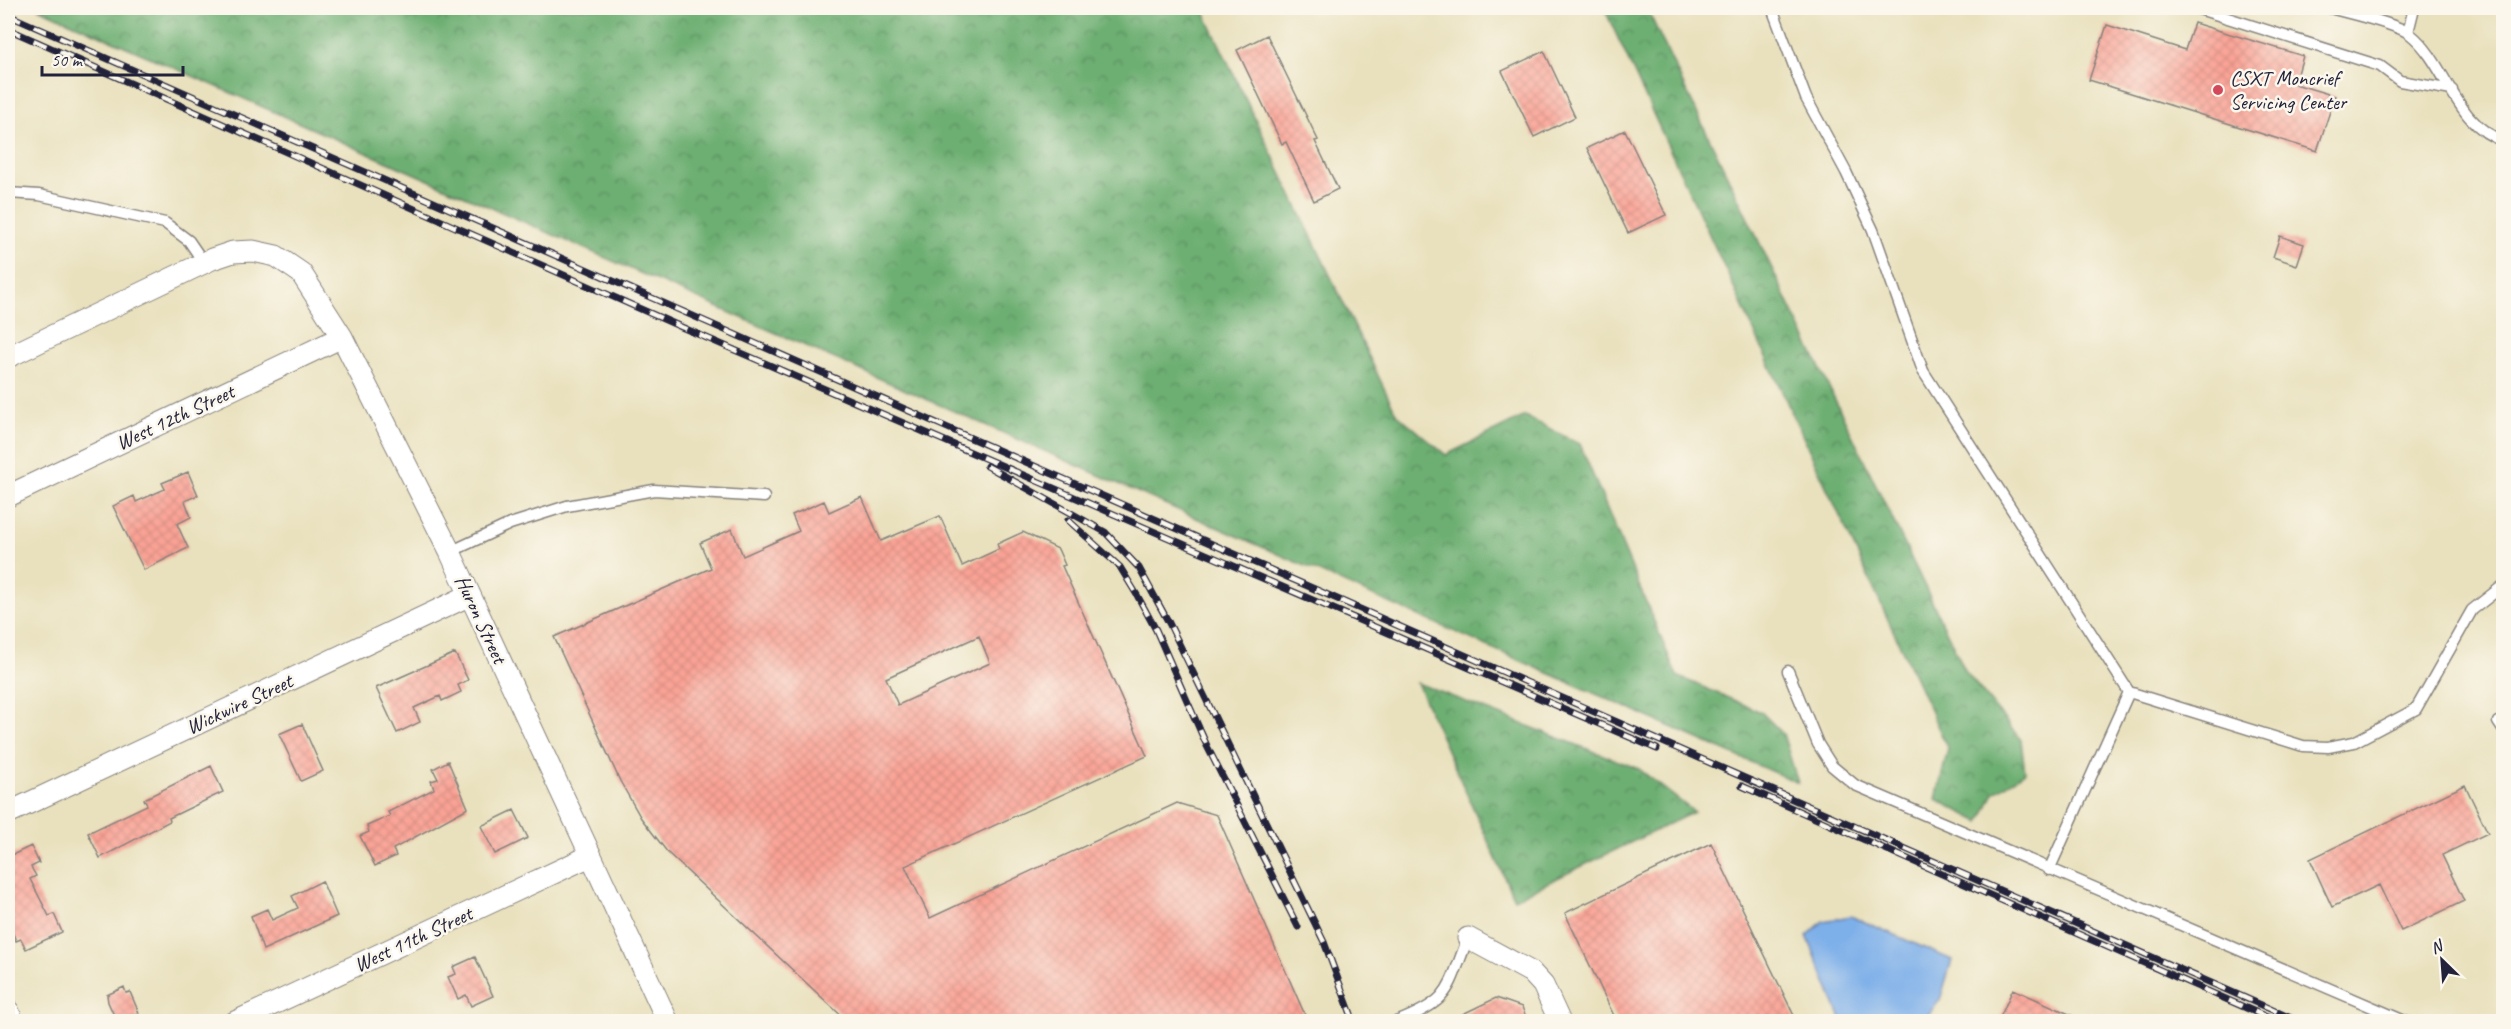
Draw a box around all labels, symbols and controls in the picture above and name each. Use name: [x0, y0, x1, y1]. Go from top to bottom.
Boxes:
scale bar: [42, 39, 183, 77]
text: 50 m: [51, 49, 84, 71]
place label: CSXT Moncrief Servicing Center: [2230, 65, 2348, 115]
marker: CSXT Moncrief Servicing Center: [2211, 83, 2225, 97]
street label: West 12th Street: [112, 377, 240, 456]
street label: Huron Street: [449, 571, 514, 669]
street label: Wickwire Street: [182, 667, 298, 740]
street label: West 11th Street: [350, 899, 478, 978]
north arrow: [2412, 930, 2472, 990]
text: N: [2427, 935, 2448, 958]

